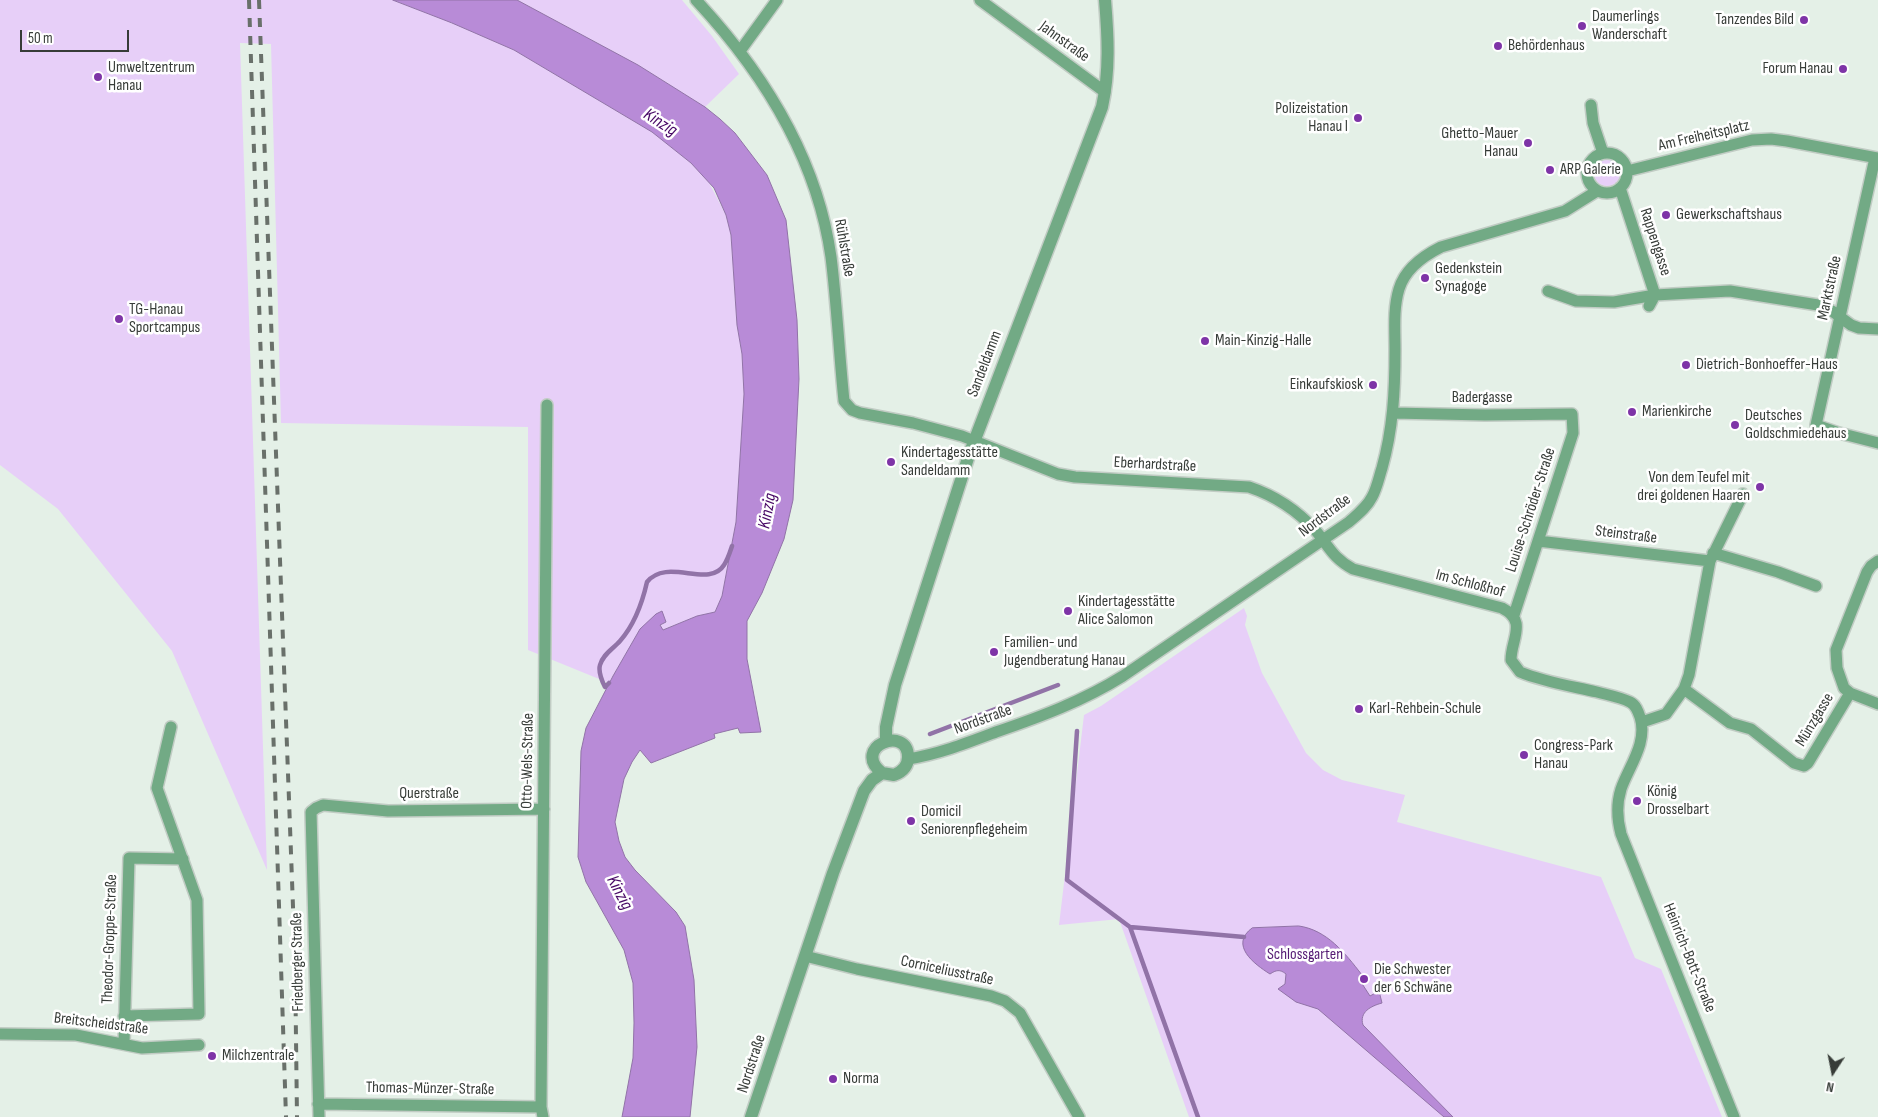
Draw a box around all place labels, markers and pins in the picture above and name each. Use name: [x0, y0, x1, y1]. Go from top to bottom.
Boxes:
place label: Daumerlings Wanderschaft: [1592, 7, 1667, 45]
place label: Tanzendes Bild: [1716, 10, 1794, 30]
marker: Tanzendes Bild: [1798, 14, 1810, 26]
marker: Daumerlings Wanderschaft: [1576, 20, 1588, 32]
place label: Behördenhaus: [1508, 36, 1585, 56]
marker: Behördenhaus: [1492, 40, 1504, 52]
place label: Umweltzentrum Hanau: [108, 58, 195, 96]
place label: Forum Hanau: [1762, 59, 1833, 79]
marker: Forum Hanau: [1837, 63, 1849, 75]
marker: Umweltzentrum Hanau: [92, 71, 104, 83]
place label: Polizeistation Hanau I: [1275, 99, 1348, 137]
marker: Polizeistation Hanau I: [1352, 112, 1364, 124]
place label: Ghetto-Mauer Hanau: [1441, 124, 1518, 162]
marker: Ghetto-Mauer Hanau: [1522, 137, 1534, 149]
place label: ARP Galerie: [1560, 160, 1621, 180]
marker: ARP Galerie: [1544, 164, 1556, 176]
place label: Gewerkschaftshaus: [1676, 205, 1782, 225]
marker: Gewerkschaftshaus: [1660, 209, 1672, 221]
place label: Gedenkstein Synagoge: [1435, 259, 1502, 297]
marker: Gedenkstein Synagoge: [1419, 272, 1431, 284]
place label: TG-Hanau Sportcampus: [129, 300, 200, 338]
marker: TG-Hanau Sportcampus: [113, 313, 125, 325]
place label: Main-Kinzig-Halle: [1215, 331, 1311, 351]
marker: Main-Kinzig-Halle: [1199, 335, 1211, 347]
place label: Dietrich-Bonhoeffer-Haus: [1696, 355, 1838, 375]
marker: Dietrich-Bonhoeffer-Haus: [1680, 359, 1692, 371]
place label: Einkaufskiosk: [1290, 375, 1363, 395]
marker: Einkaufskiosk: [1367, 379, 1379, 391]
place label: Marienkirche: [1642, 402, 1712, 422]
marker: Marienkirche: [1626, 406, 1638, 418]
place label: Deutsches Goldschmiedehaus: [1745, 406, 1847, 444]
marker: Deutsches Goldschmiedehaus: [1729, 419, 1741, 431]
place label: Kindertagesstätte Sandeldamm: [901, 443, 998, 481]
marker: Kindertagesstätte Sandeldamm: [885, 456, 897, 468]
place label: Von dem Teufel mit drei goldenen Haaren: [1637, 468, 1750, 506]
marker: Von dem Teufel mit drei goldenen Haaren: [1754, 481, 1766, 493]
place label: Kindertagesstätte Alice Salomon: [1078, 592, 1175, 630]
marker: Kindertagesstätte Alice Salomon: [1062, 605, 1074, 617]
place label: Familien- und Jugendberatung Hanau: [1004, 633, 1125, 671]
marker: Familien- und Jugendberatung Hanau: [988, 646, 1000, 658]
place label: Karl-Rehbein-Schule: [1369, 699, 1481, 719]
marker: Karl-Rehbein-Schule: [1353, 703, 1365, 715]
place label: Congress-Park Hanau: [1534, 736, 1613, 774]
marker: Congress-Park Hanau: [1518, 749, 1530, 761]
place label: König Drosselbart: [1647, 782, 1709, 820]
marker: König Drosselbart: [1631, 795, 1643, 807]
place label: Domicil Seniorenpflegeheim: [921, 802, 1028, 840]
marker: Domicil Seniorenpflegeheim: [905, 815, 917, 827]
place label: Die Schwester der 6 Schwäne: [1374, 960, 1452, 998]
marker: Die Schwester der 6 Schwäne: [1358, 973, 1370, 985]
place label: Milchzentrale: [222, 1046, 294, 1066]
marker: Milchzentrale: [206, 1050, 218, 1062]
place label: Norma: [843, 1069, 879, 1089]
marker: Norma: [827, 1073, 839, 1085]

